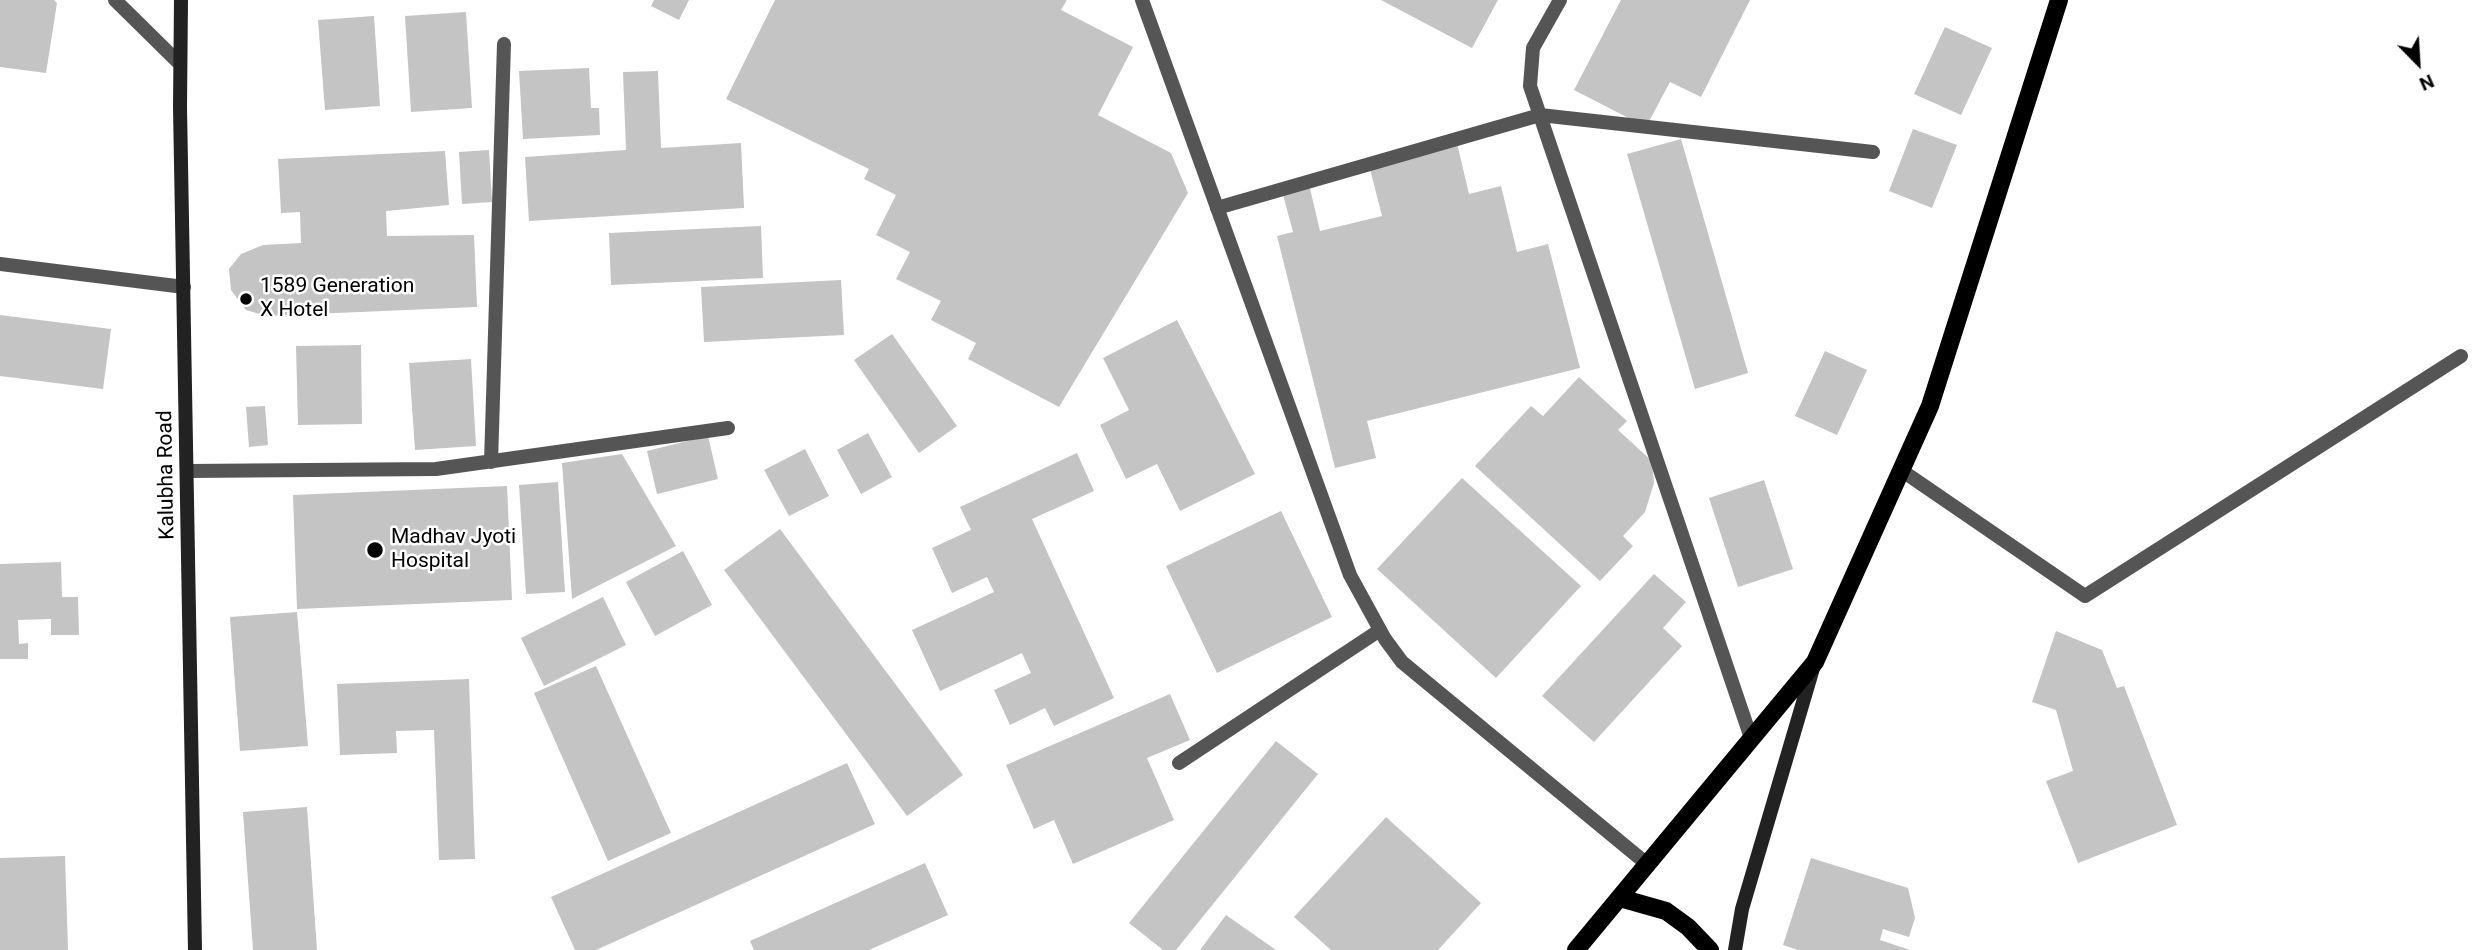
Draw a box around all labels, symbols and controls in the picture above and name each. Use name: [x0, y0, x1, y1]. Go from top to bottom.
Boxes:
north arrow: [2383, 28, 2453, 98]
text: N: [2416, 69, 2438, 96]
place label: 1589 Generation X Hotel: [260, 274, 414, 324]
marker: 1589 Generation X Hotel: [238, 291, 254, 307]
street label: Kalubha Road: [153, 410, 181, 540]
place label: Madhav Jyoti Hospital: [391, 525, 516, 575]
marker: Madhav Jyoti Hospital: [365, 540, 385, 560]

